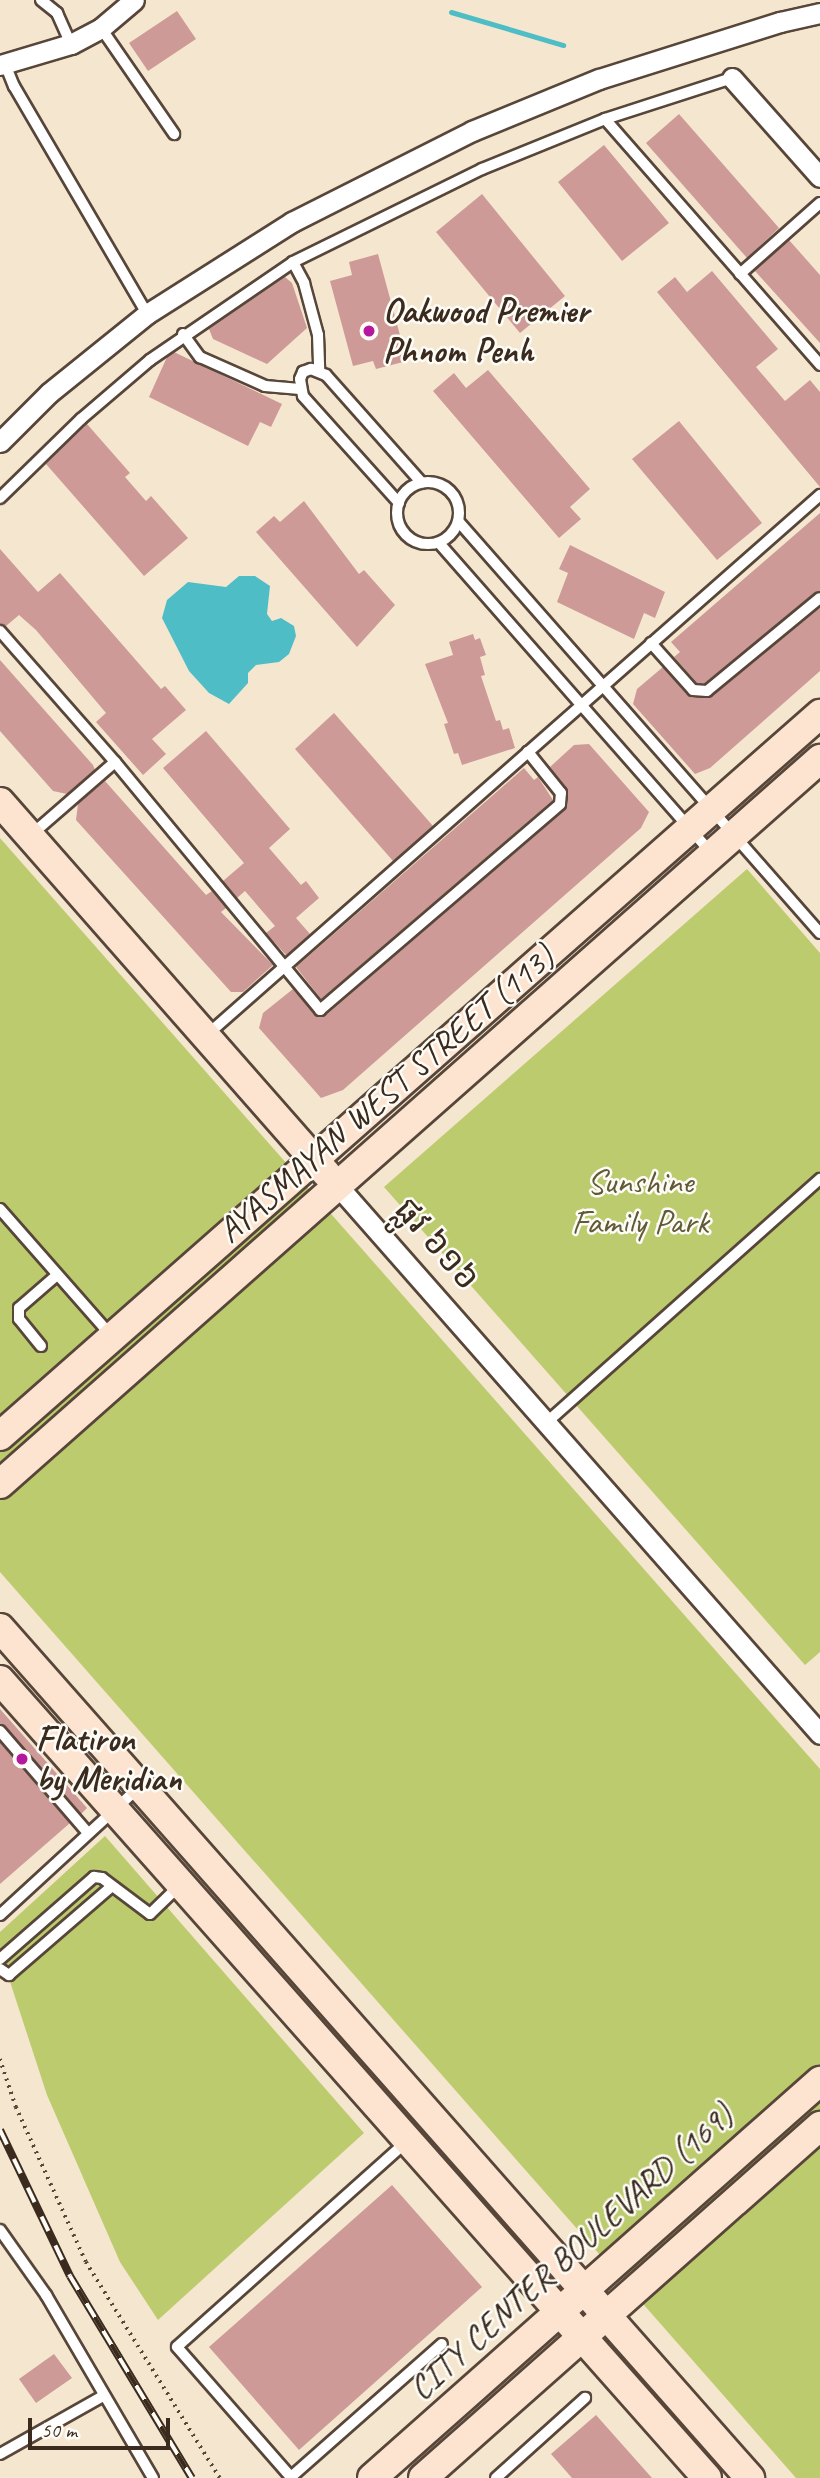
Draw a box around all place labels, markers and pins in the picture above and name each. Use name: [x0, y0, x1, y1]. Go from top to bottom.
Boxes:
place label: Oakwood Premier Phnom Penh: [383, 290, 589, 372]
marker: Oakwood Premier Phnom Penh: [361, 323, 377, 339]
place label: Flatiron by Meridian: [36, 1718, 181, 1800]
marker: Flatiron by Meridian: [14, 1751, 30, 1767]

